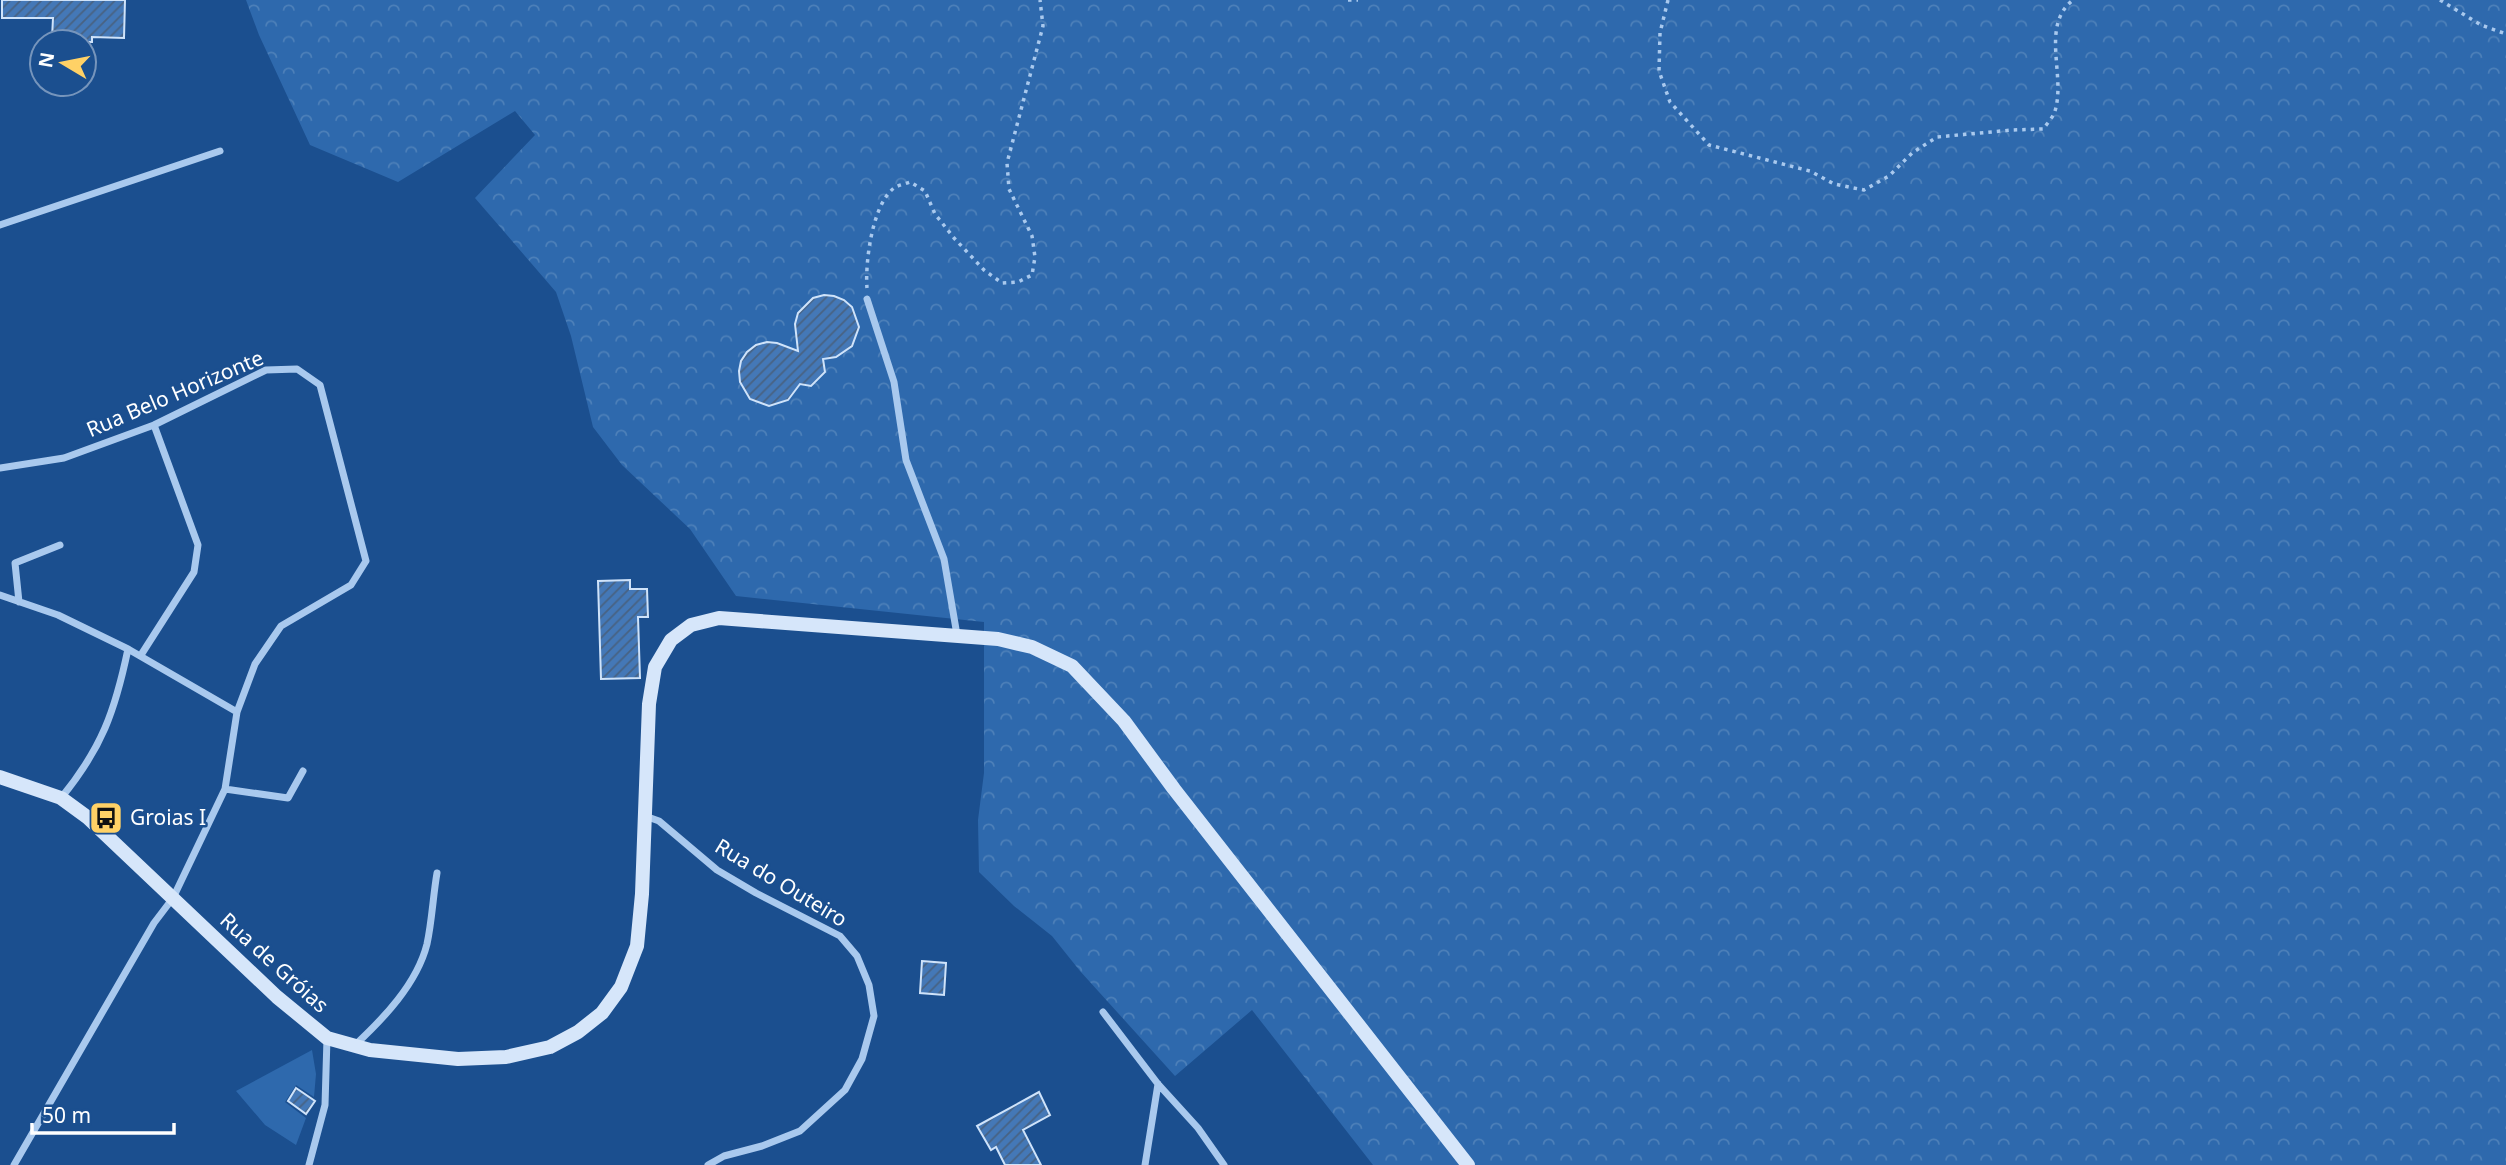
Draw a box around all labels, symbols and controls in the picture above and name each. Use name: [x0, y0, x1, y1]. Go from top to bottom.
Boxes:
north arrow: [28, 28, 98, 98]
text: N: [32, 50, 60, 70]
street label: Rua Belo Horizonte: [82, 343, 267, 443]
bus stop icon: Groias I: [87, 799, 125, 837]
place label: Groias I: [130, 803, 206, 831]
street label: Rua do Outeiro: [710, 832, 853, 933]
street label: Rua de Gróias: [214, 906, 335, 1019]
scale bar: [32, 1092, 173, 1136]
text: 50 m: [42, 1101, 91, 1129]

